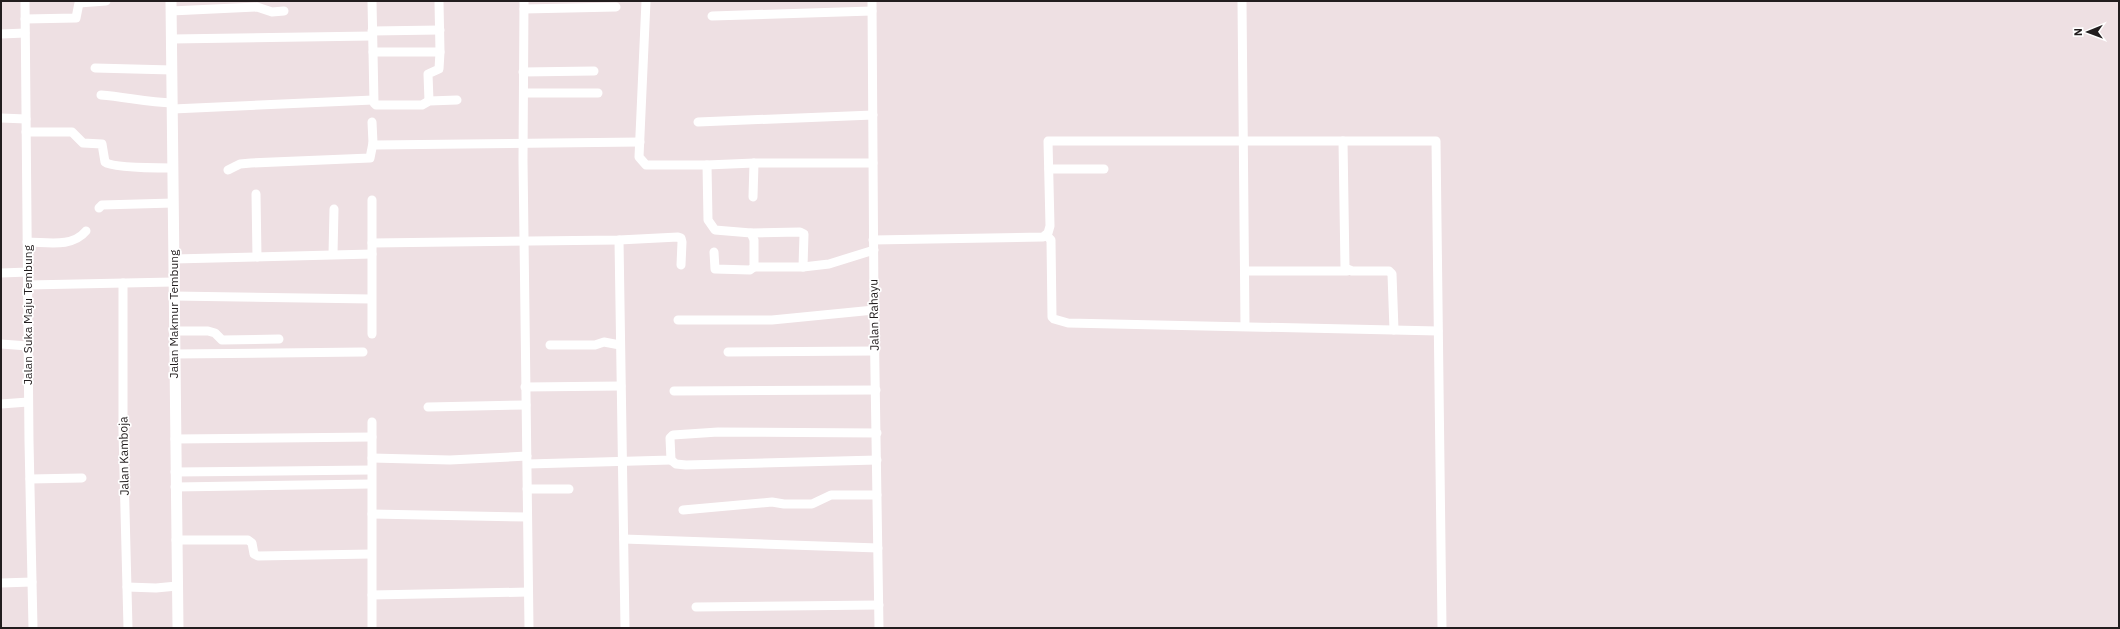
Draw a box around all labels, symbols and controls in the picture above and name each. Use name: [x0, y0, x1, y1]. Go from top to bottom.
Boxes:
north arrow: [2068, 12, 2108, 52]
text: N: [2071, 28, 2085, 36]
street label: Jalan Suka Maju Tembung: [20, 244, 35, 385]
street label: Jalan Makmur Tembung: [166, 249, 181, 378]
street label: Jalan Rahayu: [865, 279, 882, 351]
street label: Jalan Kamboja: [115, 416, 132, 496]

